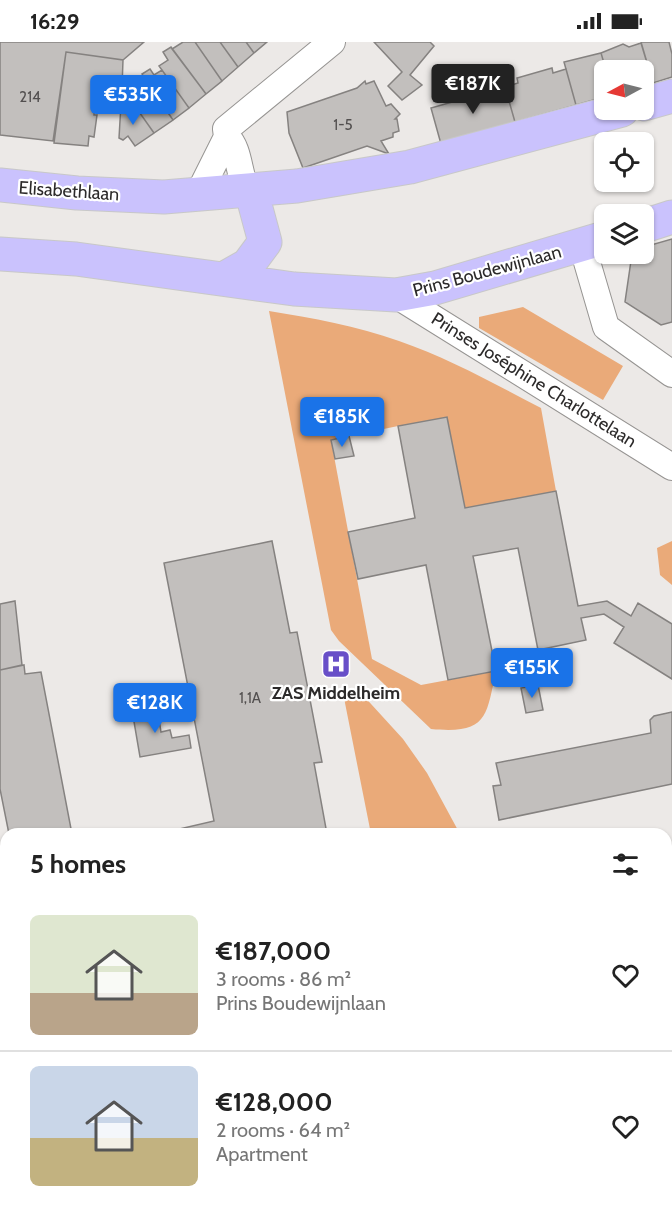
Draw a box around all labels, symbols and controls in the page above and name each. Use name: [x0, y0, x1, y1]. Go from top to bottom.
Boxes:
text: 16:29: [30, 8, 79, 35]
north arrow: [594, 60, 654, 120]
map controls: [594, 60, 654, 264]
pin: €187K: [431, 64, 515, 115]
text: €187K: [445, 71, 501, 95]
pin: €535K: [91, 75, 175, 126]
text: €535K: [104, 82, 162, 106]
house number: 214: [19, 88, 41, 106]
house number: 1-5: [333, 116, 353, 134]
button: locate: [594, 132, 654, 192]
street label: Elisabethlaan: [18, 177, 120, 205]
button: layers: [594, 204, 654, 264]
street label: Prins Boudewijnlaan: [410, 241, 564, 301]
street label: Prinses Joséphine Charlottelaan: [427, 308, 641, 452]
pin: €185K: [300, 397, 384, 448]
text: €185K: [314, 404, 370, 428]
hospital icon: ZAS Middelheim: [320, 648, 352, 680]
pin: €155K: [490, 648, 574, 699]
text: €155K: [505, 655, 559, 679]
place label: ZAS Middelheim: [272, 682, 400, 704]
pin: €128K: [113, 683, 197, 734]
house number: 1,1A: [239, 689, 262, 707]
text: €128K: [127, 690, 183, 714]
text: 5 homes: [30, 848, 126, 880]
icon: filters: [609, 848, 642, 881]
text: €187,000: [216, 935, 331, 967]
icon: home: [78, 939, 150, 1011]
icon: heart: [609, 959, 642, 992]
text: 3 rooms · 86 m²: [216, 967, 351, 991]
text: Prins Boudewijnlaan: [216, 991, 386, 1015]
text: €128,000: [216, 1086, 333, 1118]
icon: home: [78, 1090, 150, 1162]
icon: heart: [609, 1110, 642, 1143]
text: 2 rooms · 64 m²: [216, 1118, 350, 1142]
text: Apartment: [216, 1142, 308, 1166]

